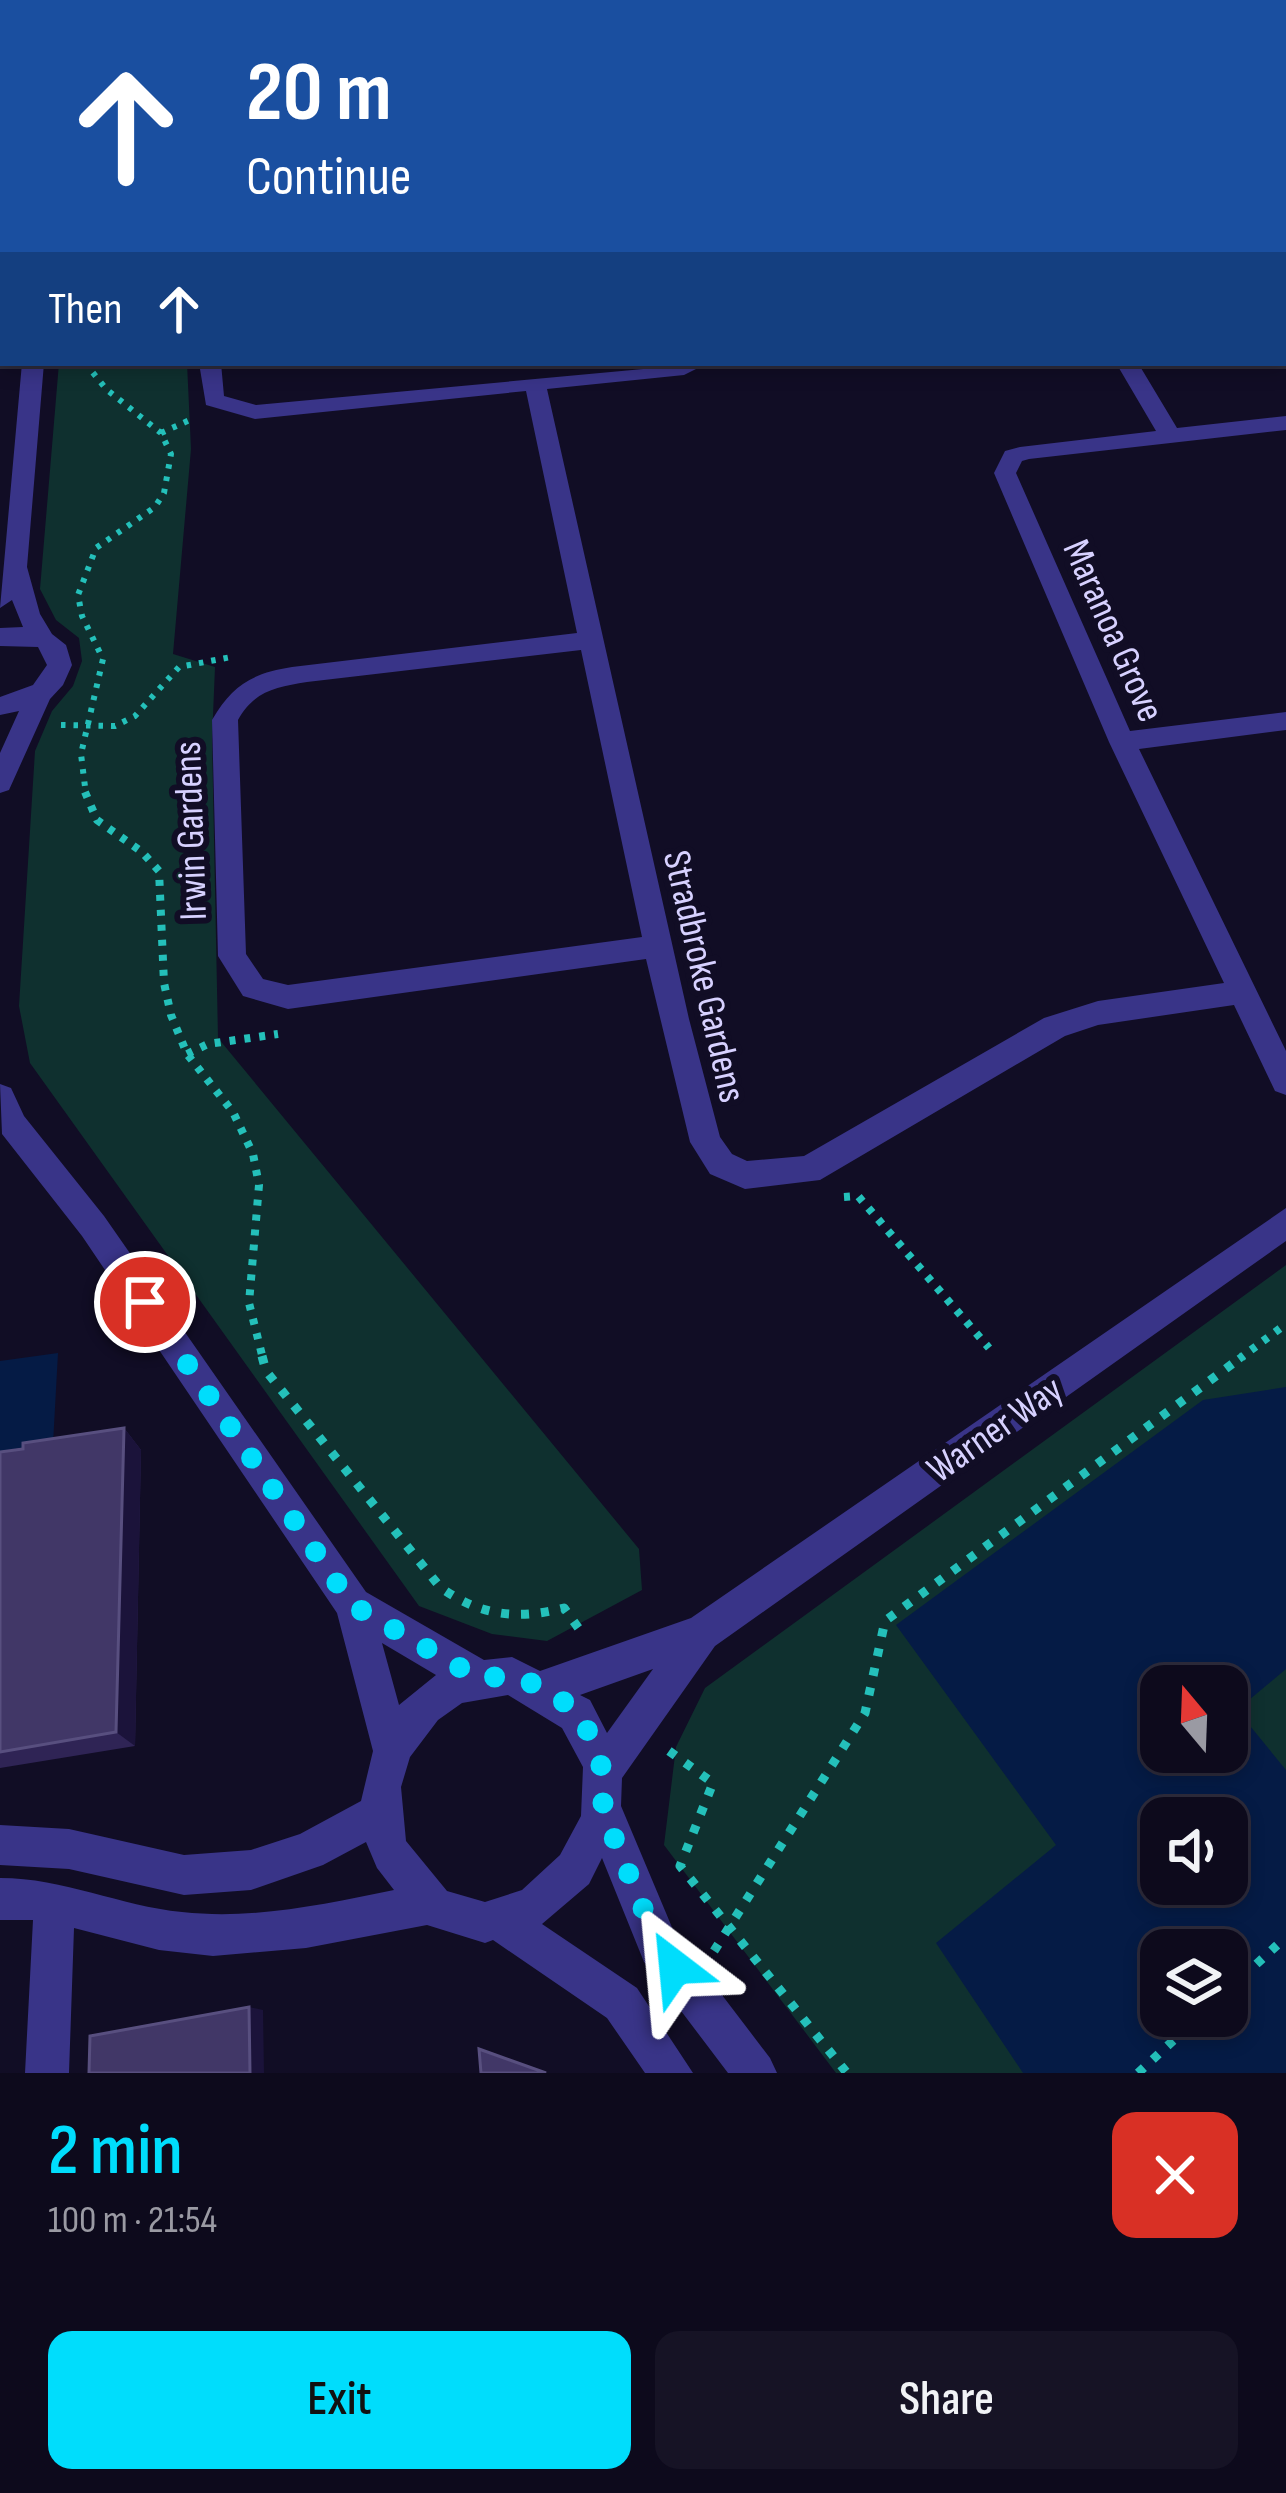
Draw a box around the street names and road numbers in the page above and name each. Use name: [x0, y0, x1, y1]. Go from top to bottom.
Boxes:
street label: Maranoa Grove: [1052, 533, 1174, 729]
street label: Irwin Gardens: [165, 741, 218, 921]
street label: Stradbroke Gardens: [652, 846, 755, 1107]
street label: Warner Way: [919, 1367, 1072, 1494]

